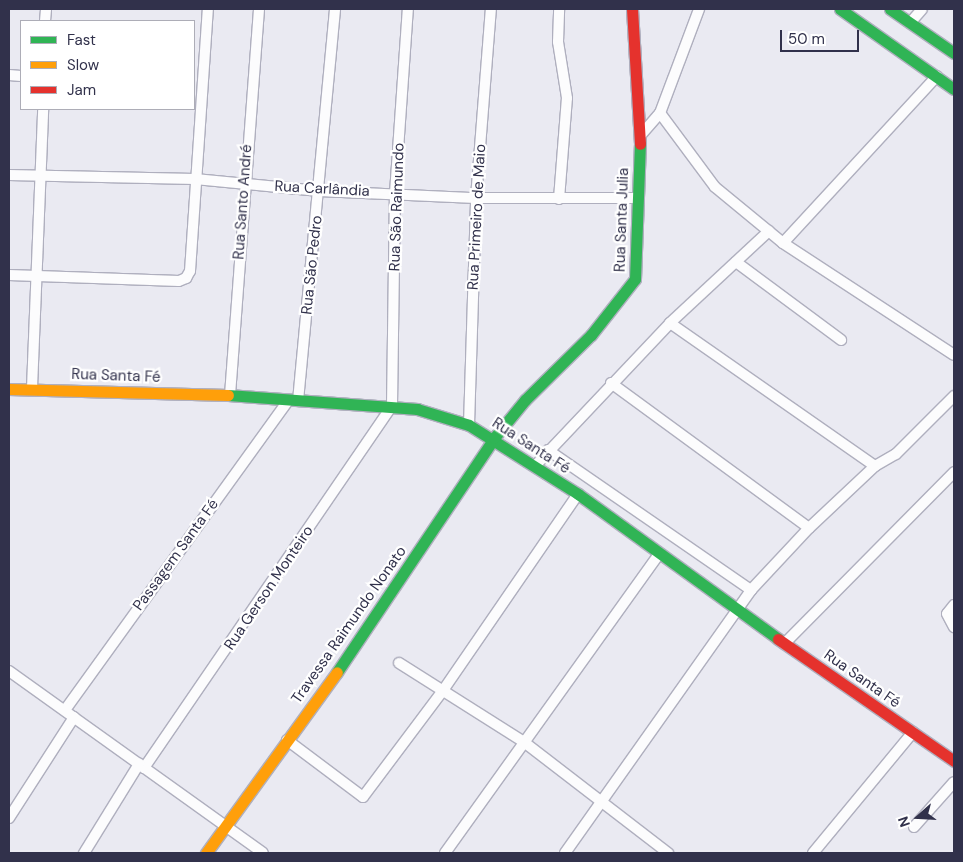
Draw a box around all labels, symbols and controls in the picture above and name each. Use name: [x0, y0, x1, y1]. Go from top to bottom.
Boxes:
legend: [20, 20, 195, 110]
scale bar: [783, 20, 862, 52]
text: 50 m: [788, 29, 825, 49]
text: Fast: [67, 30, 96, 50]
text: Slow: [67, 55, 99, 75]
text: Jam: [67, 80, 96, 100]
street label: Rua São Raimundo: [386, 142, 408, 272]
street label: Rua Primeiro de Maio: [464, 143, 490, 291]
street label: Rua Santo André: [230, 144, 256, 260]
street label: Rua Santa Julia: [611, 168, 633, 272]
street label: Rua Carlândia: [274, 178, 370, 200]
street label: Rua São Pedro: [298, 214, 326, 316]
street label: Rua Santa Fé: [71, 365, 161, 387]
street label: Rua Santa Fé: [489, 414, 573, 478]
street label: Passagem Santa Fé: [130, 496, 222, 614]
street label: Rua Gerson Monteiro: [221, 522, 317, 654]
street label: Travessa Raimundo Nonato: [288, 543, 410, 707]
street label: Rua Santa Fé: [820, 646, 904, 712]
north arrow: [893, 792, 943, 842]
text: N: [894, 814, 914, 830]

